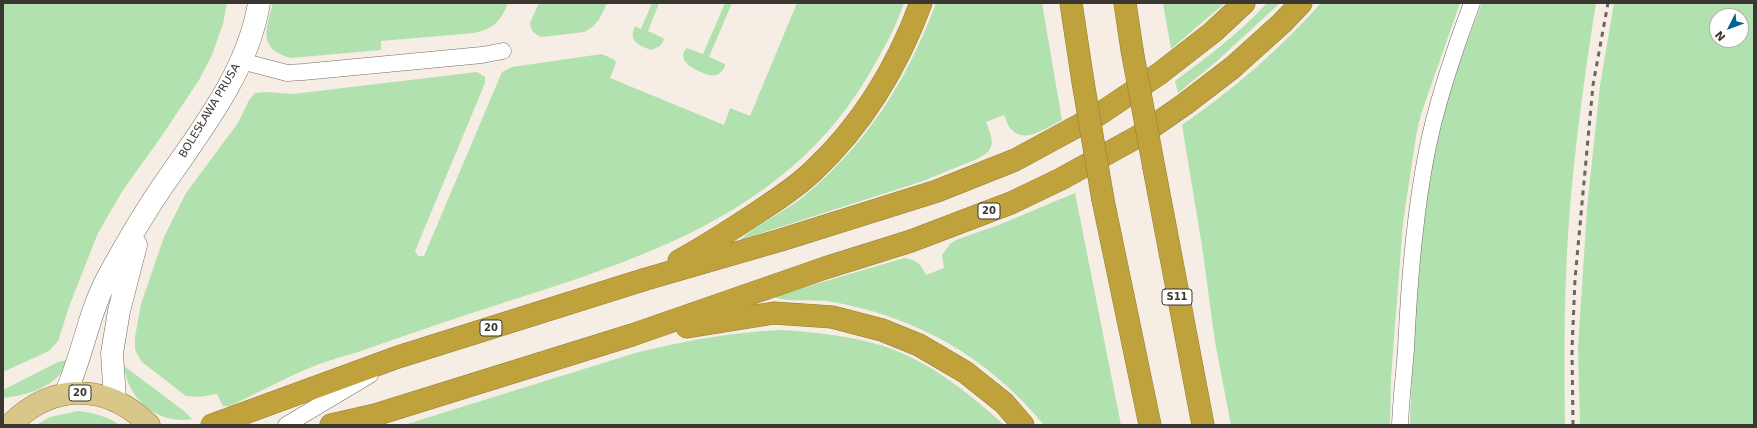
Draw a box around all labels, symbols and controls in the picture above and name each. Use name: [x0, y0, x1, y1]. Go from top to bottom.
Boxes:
north arrow: [1709, 8, 1749, 48]
text: N: [1713, 28, 1728, 43]
street label: BOLESŁAWA PRUSA: [177, 62, 243, 160]
road number: 20: [978, 203, 1000, 219]
road number: S11: [1162, 289, 1192, 305]
road number: 20: [480, 320, 502, 336]
road number: 20: [69, 385, 91, 401]

